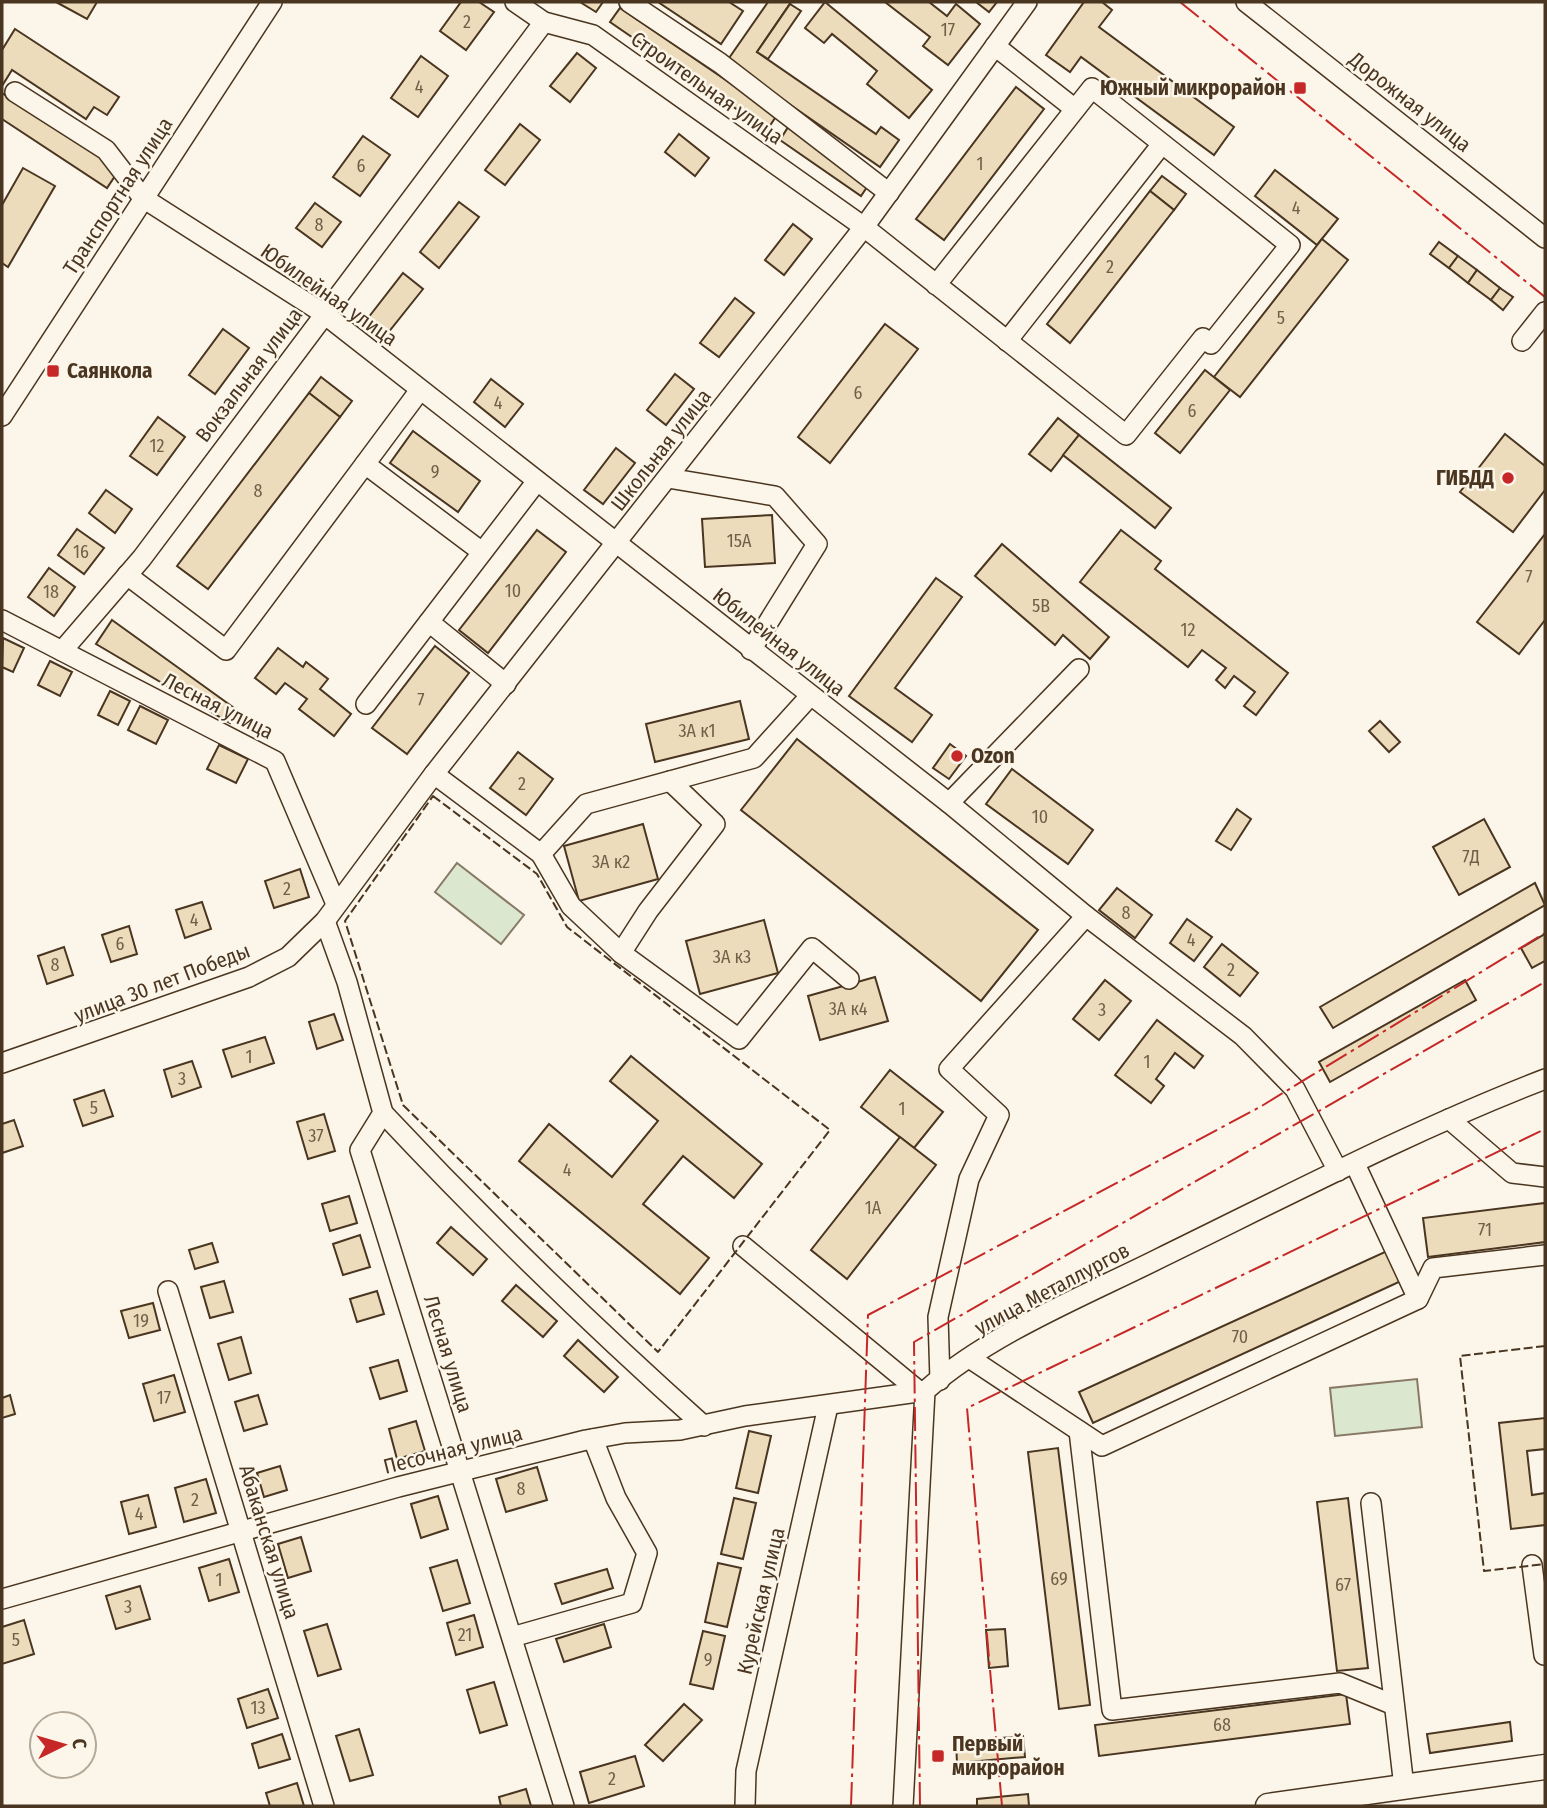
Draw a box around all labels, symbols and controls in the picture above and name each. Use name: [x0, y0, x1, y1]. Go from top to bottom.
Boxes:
house number: 2: [463, 11, 471, 33]
house number: 17: [941, 19, 955, 41]
street label: Строительная улица: [626, 26, 788, 150]
street label: Дорожная улица: [1343, 46, 1476, 158]
place label: Южный микрорайон: [1100, 75, 1286, 101]
house number: 4: [415, 76, 424, 98]
marker: Южный микрорайон: [1292, 80, 1308, 96]
street label: Транспортная улица: [58, 113, 178, 279]
house number: 1: [976, 153, 984, 175]
house number: 6: [357, 155, 366, 177]
house number: 4: [1292, 197, 1301, 219]
house number: 8: [315, 214, 324, 236]
street label: Юбилейная улица: [256, 238, 402, 352]
house number: 2: [1106, 256, 1114, 278]
street label: Вокзальная улица: [190, 303, 308, 447]
house number: 5: [1277, 307, 1285, 329]
place label: Саянкола: [67, 358, 153, 384]
marker: Саянкола: [45, 363, 61, 379]
house number: 6: [854, 382, 863, 404]
street label: Школьная улица: [605, 384, 717, 516]
house number: 4: [494, 392, 503, 414]
house number: 6: [1188, 400, 1197, 422]
house number: 12: [150, 435, 165, 457]
house number: 9: [431, 461, 439, 483]
place label: ГИБДД: [1436, 465, 1494, 491]
marker: ГИБДД: [1500, 470, 1516, 486]
house number: 8: [254, 480, 263, 502]
house number: 15А: [727, 530, 752, 552]
house number: 16: [73, 541, 89, 563]
house number: 7: [1525, 566, 1533, 588]
house number: 10: [505, 580, 521, 602]
house number: 18: [43, 581, 59, 603]
street label: Юбилейная улица: [707, 582, 851, 702]
house number: 5В: [1032, 595, 1050, 617]
house number: 12: [1181, 619, 1196, 641]
street label: Лесная улица: [158, 667, 278, 745]
house number: 7: [417, 689, 425, 711]
house number: 3А к1: [678, 720, 716, 742]
place label: Ozon: [971, 743, 1015, 769]
marker: Ozon: [949, 748, 965, 764]
house number: 2: [518, 773, 526, 795]
house number: 10: [1032, 806, 1048, 828]
house number: 7Д: [1462, 846, 1480, 868]
house number: 3А к2: [592, 851, 630, 873]
house number: 2: [283, 878, 291, 900]
house number: 8: [1122, 902, 1131, 924]
house number: 4: [190, 909, 199, 931]
house number: 4: [1187, 929, 1196, 951]
house number: 6: [116, 933, 125, 955]
street label: улица 30 лет Победы: [70, 937, 254, 1029]
house number: 3А к3: [713, 946, 751, 968]
house number: 8: [51, 954, 60, 976]
house number: 2: [1227, 959, 1235, 981]
house number: 3А к4: [829, 998, 868, 1020]
house number: 3: [1098, 999, 1106, 1021]
house number: 1: [245, 1046, 253, 1068]
house number: 1: [1143, 1051, 1151, 1073]
house number: 3: [178, 1068, 186, 1090]
house number: 5: [90, 1097, 98, 1119]
house number: 1: [898, 1098, 906, 1120]
house number: 37: [308, 1125, 324, 1147]
house number: 4: [563, 1159, 572, 1181]
house number: 1А: [865, 1197, 882, 1219]
house number: 71: [1478, 1219, 1492, 1241]
street label: улица Металлургов: [970, 1237, 1134, 1341]
street label: Лесная улица: [418, 1292, 478, 1416]
house number: 19: [133, 1310, 149, 1332]
house number: 70: [1232, 1326, 1248, 1348]
house number: 17: [157, 1387, 171, 1409]
street label: Песочная улица: [381, 1420, 525, 1480]
street label: Абаканская улица: [233, 1462, 305, 1622]
house number: 8: [517, 1478, 526, 1500]
house number: 2: [191, 1489, 199, 1511]
house number: 4: [135, 1503, 144, 1525]
street label: Курейская улица: [731, 1525, 791, 1677]
house number: 69: [1050, 1568, 1068, 1590]
house number: 1: [215, 1569, 223, 1591]
house number: 67: [1335, 1574, 1351, 1596]
house number: 3: [124, 1596, 132, 1618]
house number: 21: [458, 1624, 472, 1646]
house number: 5: [12, 1629, 20, 1651]
house number: 9: [704, 1649, 712, 1671]
house number: 13: [250, 1697, 266, 1719]
north arrow: [28, 1710, 98, 1780]
house number: 68: [1213, 1714, 1231, 1736]
place label: Первый микрорайон: [952, 1731, 1065, 1781]
text: С: [68, 1738, 91, 1750]
marker: Первый микрорайон: [930, 1748, 946, 1764]
house number: 2: [608, 1768, 616, 1790]

